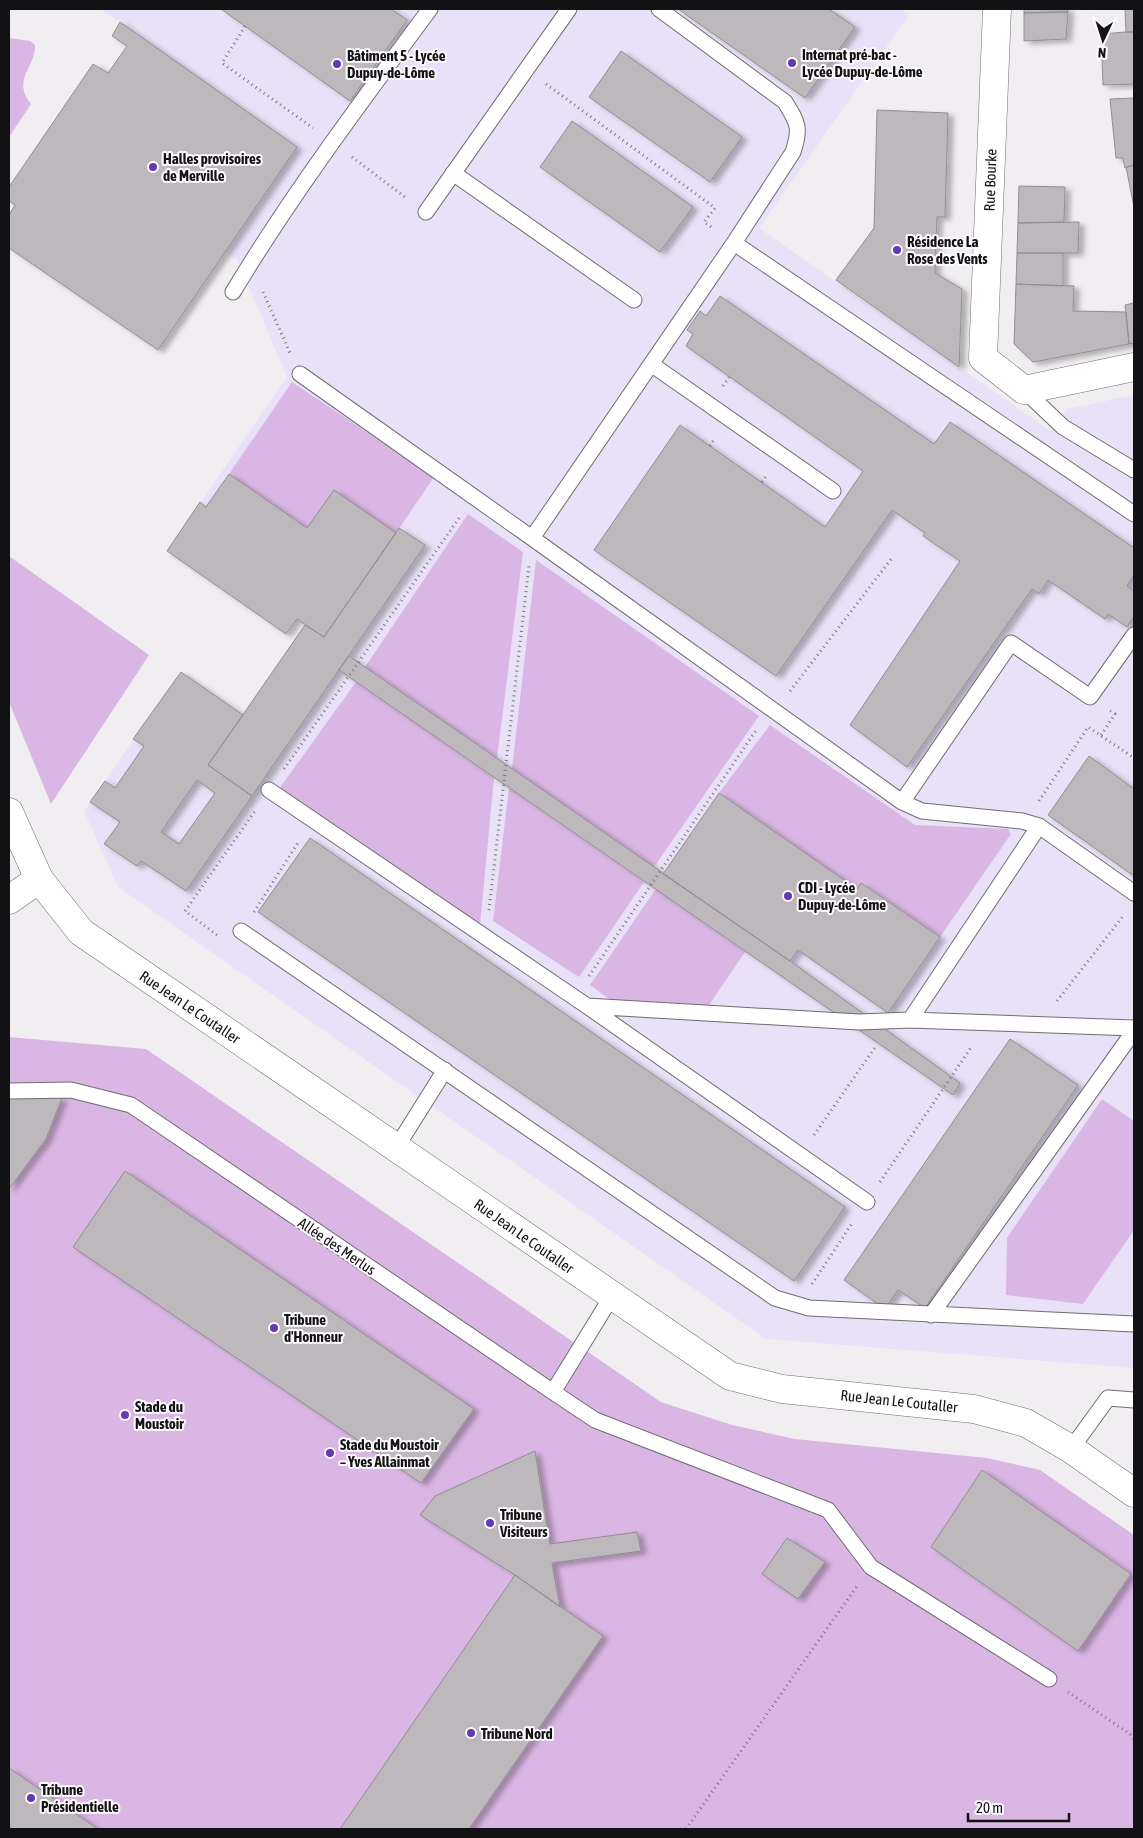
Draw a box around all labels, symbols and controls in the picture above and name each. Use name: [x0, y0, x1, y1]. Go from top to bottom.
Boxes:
north arrow: [1078, 15, 1128, 65]
text: N: [1097, 45, 1107, 61]
place label: Internat pré-bac - Lycée Dupuy-de-Lôme: [802, 46, 923, 80]
place label: Bâtiment 5 - Lycée Dupuy-de-Lôme: [347, 47, 446, 81]
marker: Internat pré-bac - Lycée Dupuy-de-Lôme: [786, 57, 798, 69]
marker: Bâtiment 5 - Lycée Dupuy-de-Lôme: [331, 58, 343, 70]
street label: Rue Bourke: [980, 148, 1000, 212]
place label: Halles provisoires de Merville: [163, 150, 262, 184]
marker: Halles provisoires de Merville: [147, 161, 159, 173]
place label: Résidence La Rose des Vents: [907, 233, 988, 267]
marker: Résidence La Rose des Vents: [891, 244, 903, 256]
place label: CDI - Lycée Dupuy-de-Lôme: [798, 879, 886, 913]
marker: CDI - Lycée Dupuy-de-Lôme: [782, 890, 794, 902]
street label: Rue Jean Le Coutaller: [137, 967, 244, 1047]
street label: Rue Jean Le Coutaller: [471, 1195, 577, 1277]
street label: Allée des Merlus: [295, 1214, 379, 1278]
place label: Tribune d'Honneur: [284, 1311, 343, 1345]
marker: Tribune d'Honneur: [268, 1322, 280, 1334]
street label: Rue Jean Le Coutaller: [840, 1386, 959, 1416]
place label: Stade du Moustoir: [135, 1398, 184, 1432]
marker: Stade du Moustoir: [119, 1409, 131, 1421]
place label: Stade du Moustoir – Yves Allainmat: [340, 1436, 439, 1470]
marker: Stade du Moustoir – Yves Allainmat: [324, 1447, 336, 1459]
place label: Tribune Visiteurs: [499, 1506, 548, 1540]
marker: Tribune Visiteurs: [484, 1517, 496, 1529]
place label: Tribune Nord: [481, 1725, 553, 1742]
marker: Tribune Nord: [465, 1727, 477, 1739]
place label: Tribune Présidentielle: [41, 1781, 119, 1815]
scale bar: [968, 1790, 1069, 1822]
marker: Tribune Présidentielle: [25, 1792, 37, 1804]
text: 20 m: [976, 1799, 1003, 1816]

